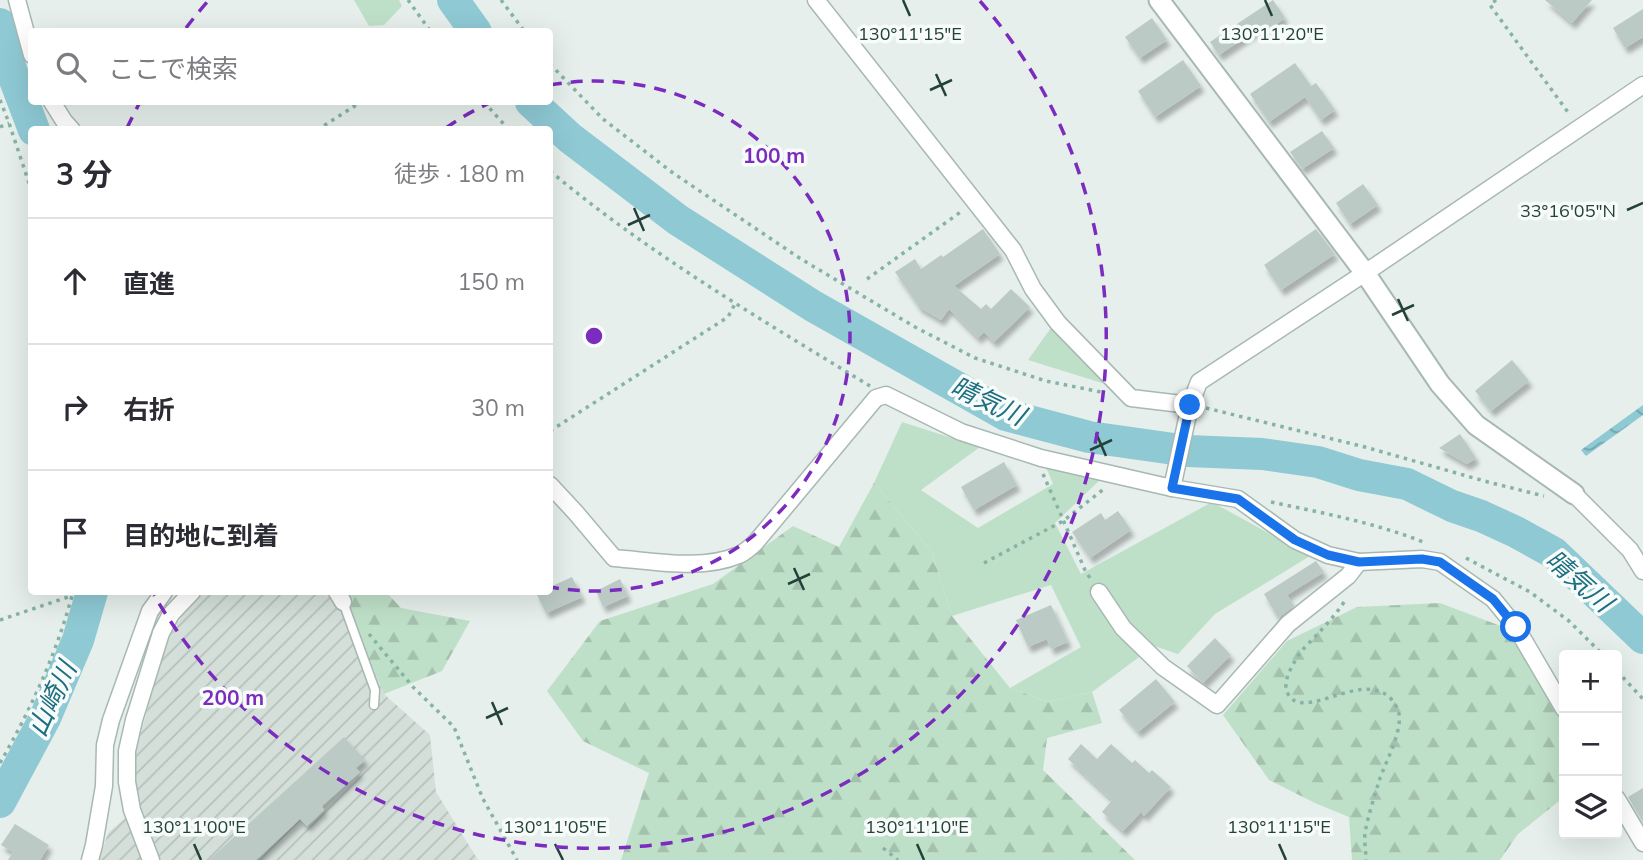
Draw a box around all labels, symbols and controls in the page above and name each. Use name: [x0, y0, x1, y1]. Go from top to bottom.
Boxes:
text: 130°11'15"E: [858, 22, 962, 45]
text: 130°11'20"E: [1220, 22, 1324, 45]
search box: [28, 28, 553, 105]
icon: search: [52, 48, 90, 86]
text: ここで検索: [108, 52, 238, 85]
text: 100 m: [743, 142, 805, 168]
text: 3 分: [56, 155, 112, 193]
text: 徒歩 · 180 m: [394, 159, 525, 188]
text: 33°16'05"N: [1520, 199, 1616, 222]
icon: ahead: [56, 262, 94, 300]
text: 直進: [123, 267, 175, 300]
text: 150 m: [457, 267, 525, 296]
centre of rings: [582, 324, 606, 348]
water label: 晴気川: [946, 369, 1033, 433]
icon: right: [56, 388, 94, 426]
route end: [1174, 389, 1205, 420]
text: 右折: [123, 393, 175, 426]
text: 30 m: [471, 393, 525, 422]
icon: arrive: [56, 514, 94, 552]
text: 目的地に到着: [123, 519, 279, 552]
water label: 晴気川: [1539, 543, 1622, 621]
route start: [1500, 611, 1531, 642]
map controls: [1559, 650, 1622, 839]
button: +: [1559, 650, 1622, 713]
water label: 山崎川: [20, 654, 84, 741]
text: 200 m: [202, 684, 264, 710]
button: −: [1559, 713, 1622, 776]
button: layers: [1559, 776, 1622, 839]
text: 130°11'00"E: [142, 815, 246, 838]
text: 130°11'05"E: [503, 815, 607, 838]
text: 130°11'10"E: [865, 815, 969, 838]
text: 130°11'15"E: [1227, 815, 1331, 838]

